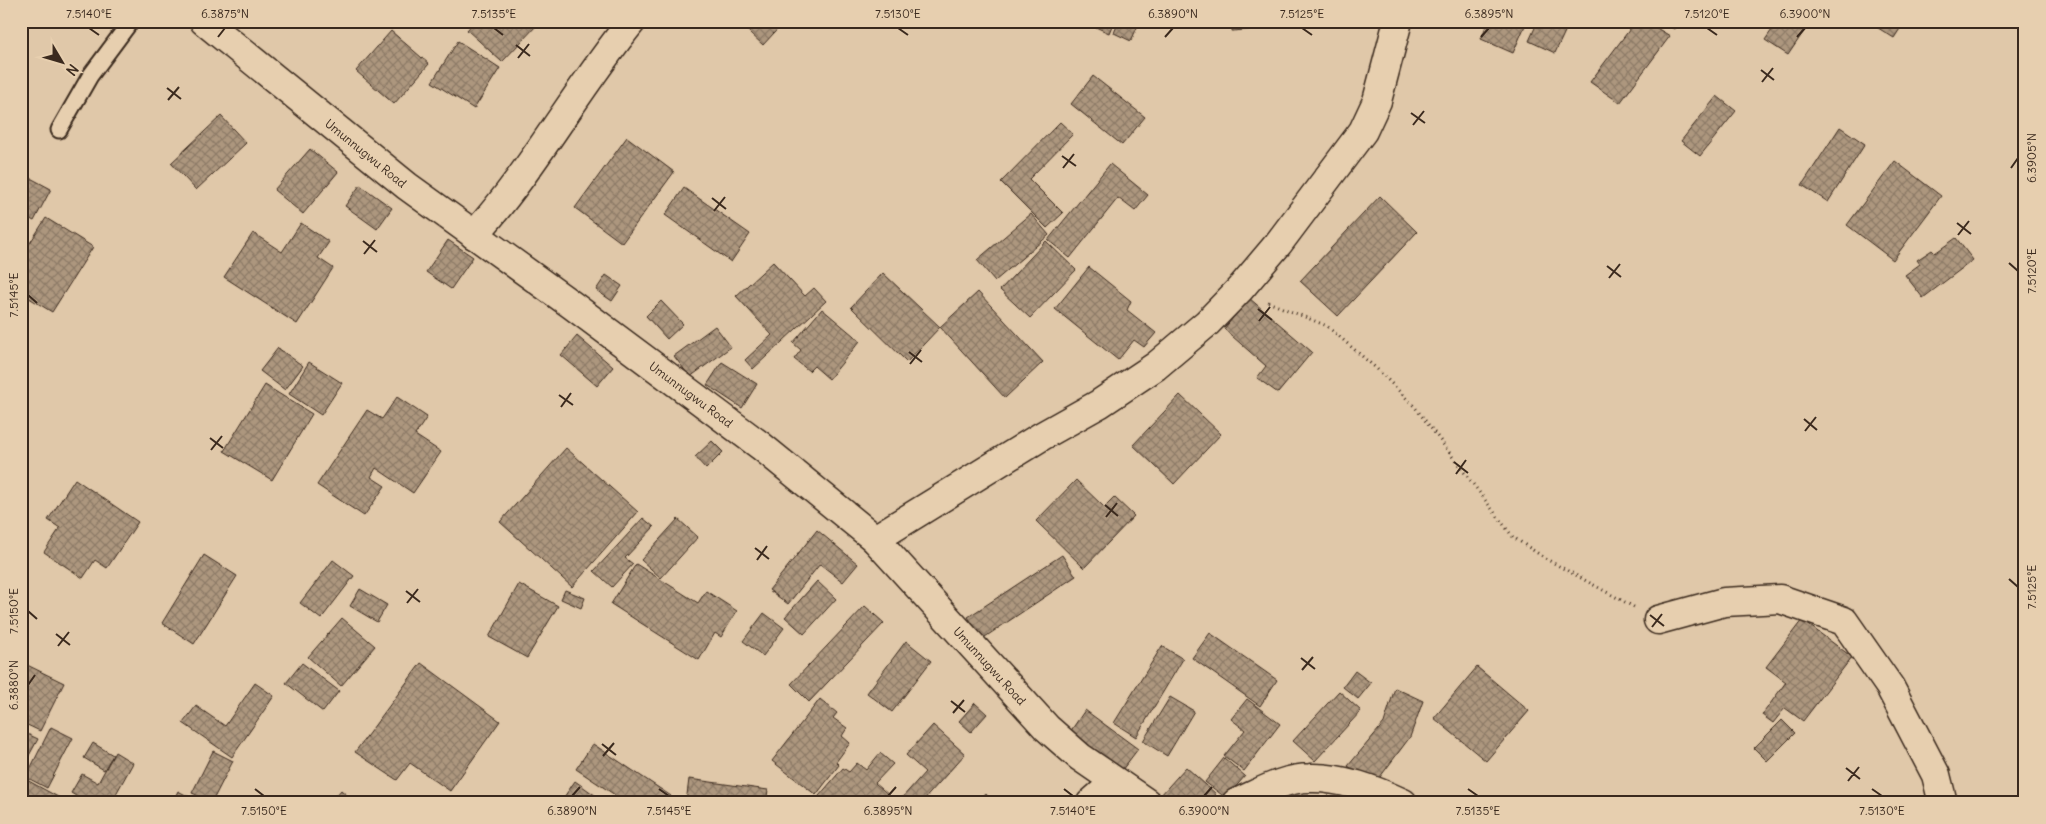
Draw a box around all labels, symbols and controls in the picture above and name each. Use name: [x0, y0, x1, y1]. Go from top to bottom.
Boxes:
text: 7.5140°E: [66, 6, 112, 21]
text: 6.3875°N: [201, 6, 249, 21]
text: 7.5135°E: [472, 6, 516, 21]
text: 7.5130°E: [875, 6, 921, 21]
text: 6.3890°N: [1148, 6, 1198, 21]
text: 7.5125°E: [1280, 6, 1324, 21]
text: 6.3895°N: [1464, 6, 1514, 21]
text: 7.5120°E: [1684, 6, 1730, 21]
text: 6.3900°N: [1779, 6, 1831, 21]
north arrow: [38, 38, 88, 88]
text: N: [62, 61, 82, 79]
street label: Umunnugwu Road: [322, 115, 410, 190]
text: 6.3905°N: [2024, 133, 2039, 183]
text: 7.5120°E: [2024, 248, 2039, 294]
text: 7.5145°E: [6, 273, 21, 317]
street label: Umunnugwu Road: [647, 358, 736, 430]
text: 7.5125°E: [2024, 565, 2039, 609]
text: 7.5150°E: [6, 588, 21, 634]
street label: Umunnugwu Road: [951, 623, 1030, 708]
text: 6.3880°N: [6, 660, 21, 710]
text: 7.5150°E: [241, 803, 287, 818]
text: 6.3890°N: [547, 803, 597, 818]
text: 7.5145°E: [647, 803, 691, 818]
text: 6.3895°N: [863, 803, 913, 818]
text: 7.5140°E: [1050, 803, 1096, 818]
text: 6.3900°N: [1178, 803, 1230, 818]
text: 7.5135°E: [1456, 803, 1500, 818]
text: 7.5130°E: [1859, 803, 1905, 818]

